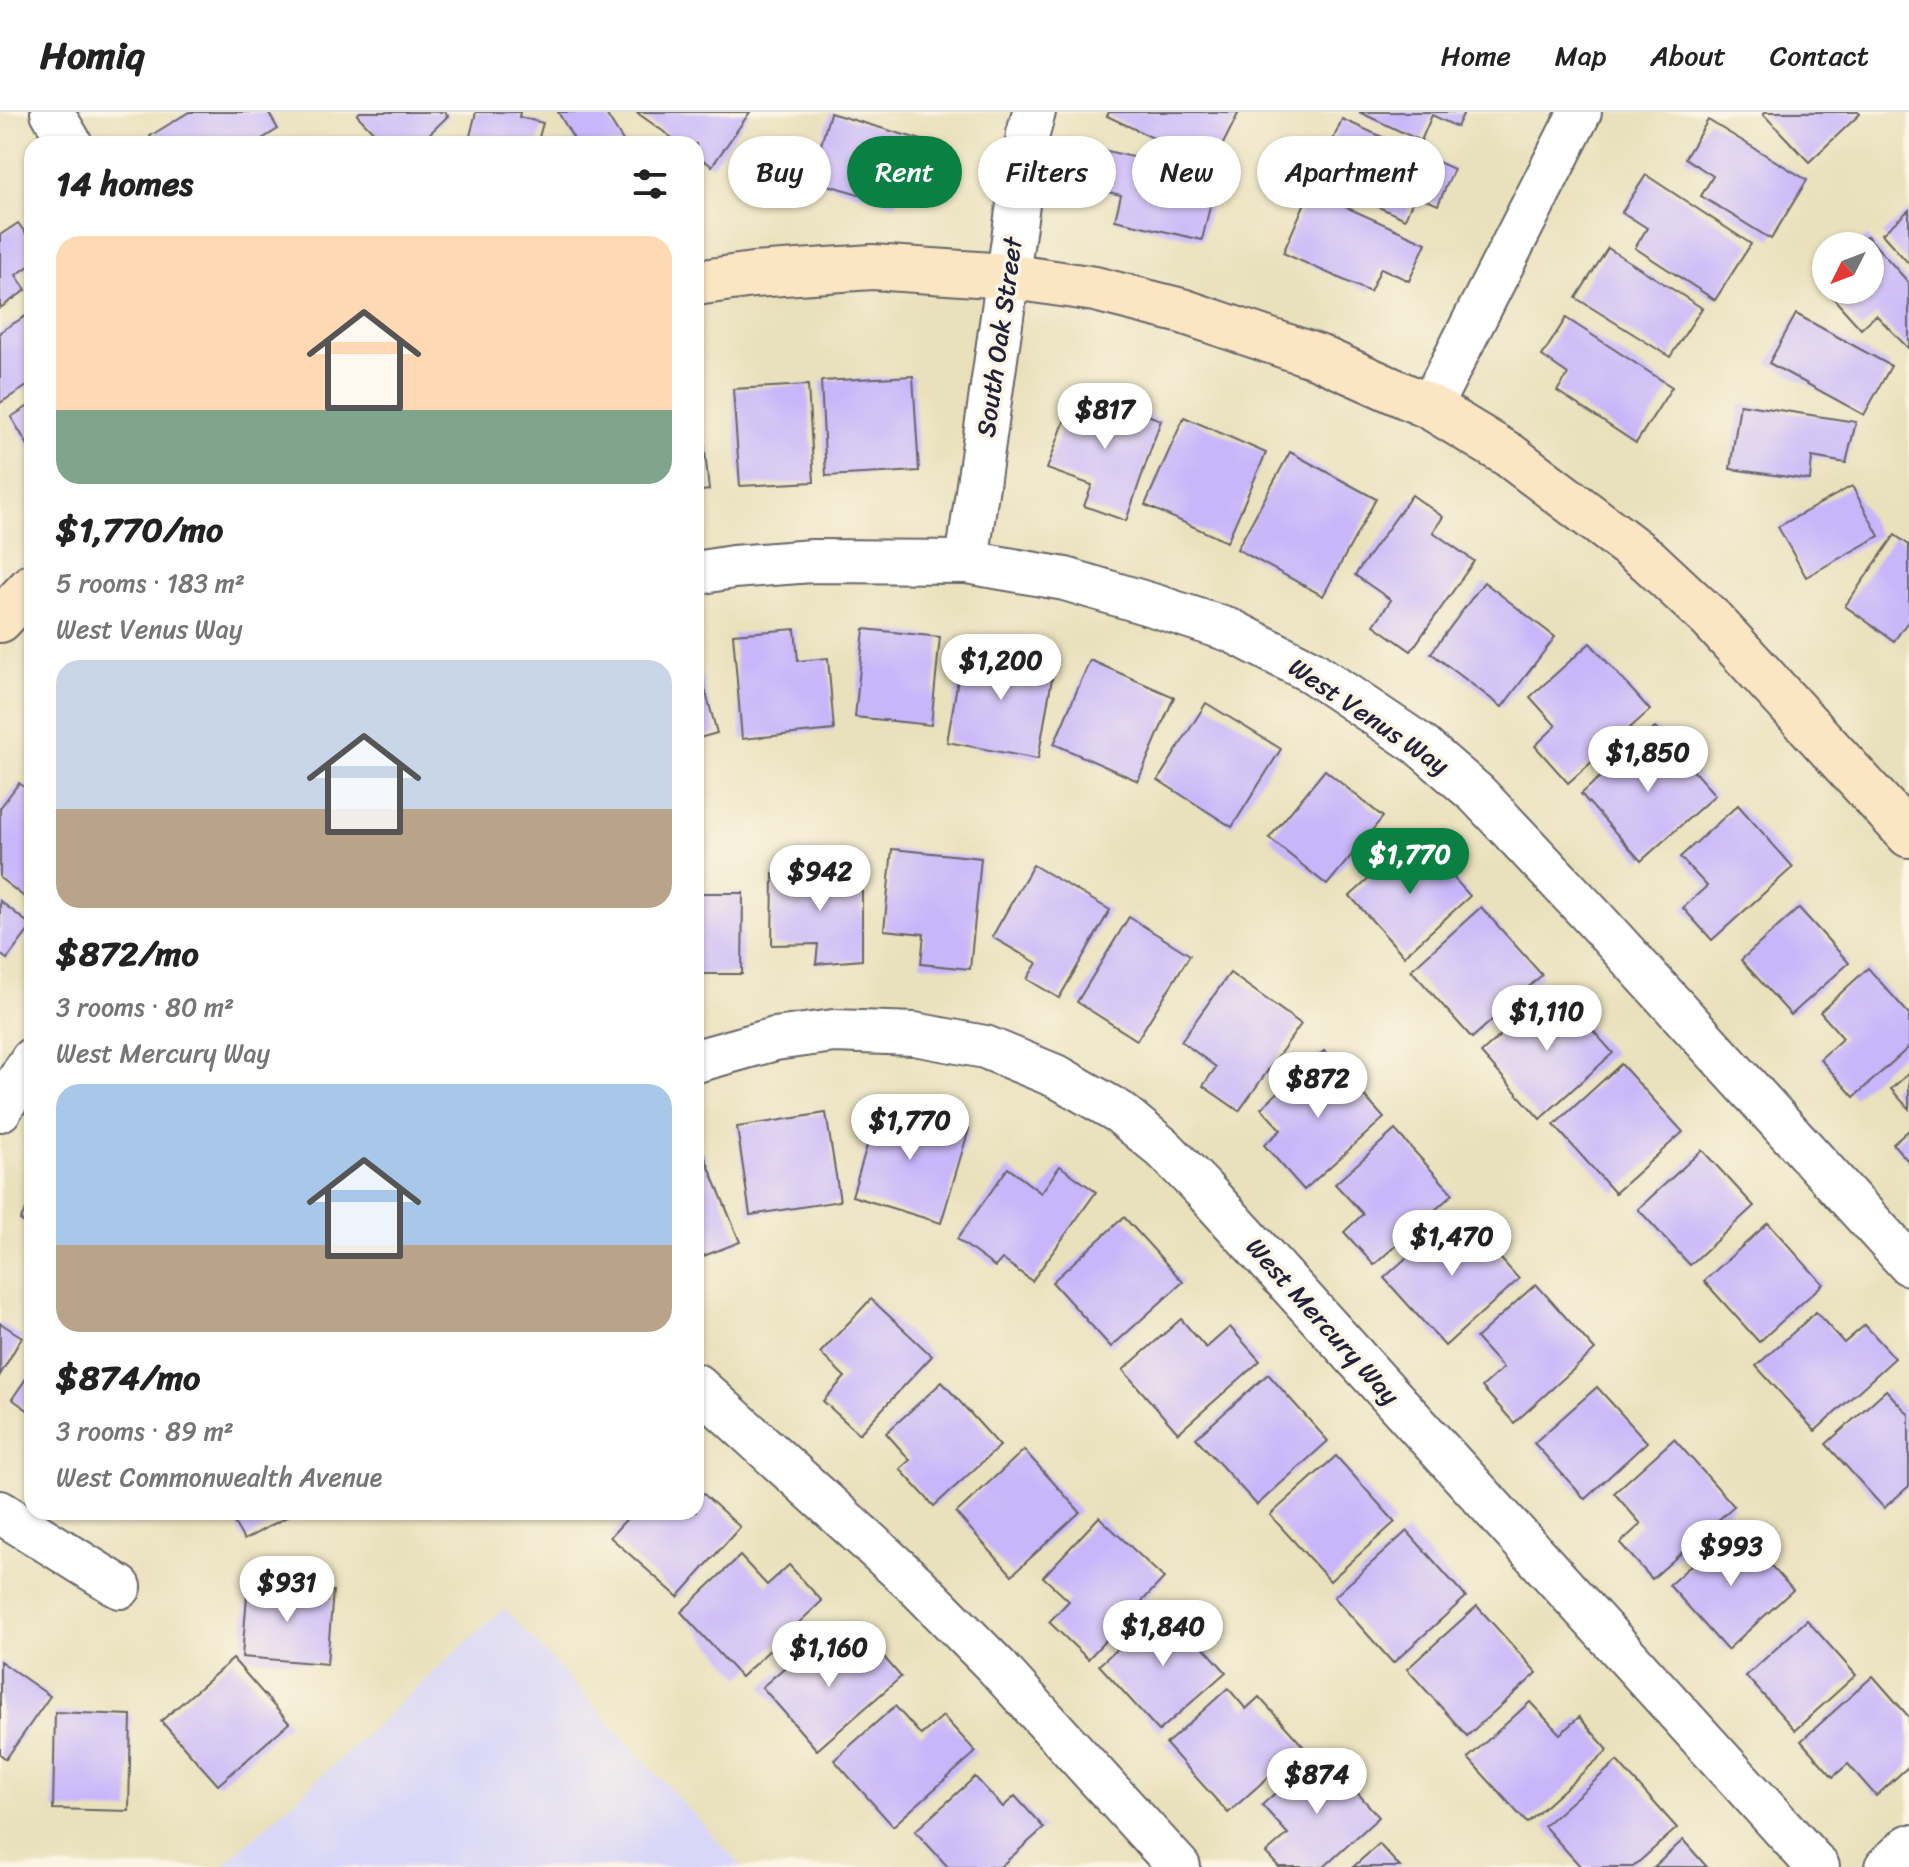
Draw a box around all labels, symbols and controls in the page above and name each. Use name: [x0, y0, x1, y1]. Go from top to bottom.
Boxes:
text: Homiq: [40, 22, 144, 89]
text: Home: [1441, 31, 1511, 80]
text: Map: [1555, 31, 1606, 80]
text: About: [1650, 31, 1726, 80]
text: Contact: [1770, 31, 1869, 80]
chip: Buy: [728, 136, 831, 208]
chip: Rent: [847, 136, 962, 208]
chip: Filters: [978, 136, 1116, 208]
chip: New: [1132, 136, 1241, 208]
chip: Apartment: [1257, 136, 1445, 208]
text: 14 homes: [56, 154, 193, 214]
icon: filters: [628, 162, 672, 206]
north arrow: [1812, 232, 1884, 304]
map controls: [1812, 232, 1884, 304]
street label: South Oak Street: [962, 233, 1036, 440]
icon: home: [292, 288, 436, 432]
pin: $817: [1058, 383, 1152, 451]
text: $817: [1075, 386, 1135, 432]
text: $1,770/mo: [56, 500, 223, 560]
text: 5 rooms · 183 m²: [56, 560, 245, 606]
text: West Venus Way: [56, 606, 242, 652]
pin: $1,200: [936, 634, 1066, 702]
text: $1,200: [959, 637, 1043, 683]
street label: West Venus Way: [1279, 645, 1460, 787]
icon: home: [292, 712, 436, 856]
pin: $1,850: [1583, 726, 1713, 794]
text: $1,850: [1606, 729, 1690, 775]
pin: $1,770: [1345, 828, 1475, 896]
text: $1,770: [1369, 831, 1451, 877]
pin: $942: [773, 845, 867, 913]
text: $942: [788, 848, 852, 894]
text: $872/mo: [56, 924, 199, 984]
text: 3 rooms · 80 m²: [56, 984, 234, 1030]
pin: $1,110: [1482, 985, 1612, 1053]
text: $1,110: [1510, 988, 1584, 1034]
text: West Mercury Way: [56, 1030, 270, 1076]
pin: $872: [1271, 1052, 1365, 1120]
text: $872: [1286, 1055, 1350, 1101]
pin: $1,770: [845, 1094, 975, 1162]
text: $1,770: [869, 1097, 951, 1143]
icon: home: [292, 1136, 436, 1280]
pin: $1,470: [1387, 1210, 1517, 1278]
text: $1,470: [1410, 1213, 1494, 1259]
street label: West Mercury Way: [1234, 1226, 1412, 1416]
text: $874/mo: [56, 1348, 200, 1408]
text: 3 rooms · 89 m²: [56, 1408, 234, 1454]
text: West Commonwealth Avenue: [56, 1454, 382, 1500]
pin: $993: [1684, 1520, 1778, 1588]
text: $993: [1699, 1523, 1763, 1569]
pin: $931: [240, 1556, 334, 1624]
text: $931: [258, 1559, 316, 1605]
pin: $1,840: [1098, 1600, 1228, 1668]
text: $1,840: [1121, 1603, 1205, 1649]
pin: $1,160: [764, 1621, 894, 1689]
text: $1,160: [790, 1624, 868, 1670]
pin: $874: [1270, 1748, 1364, 1816]
text: $874: [1285, 1751, 1349, 1797]

